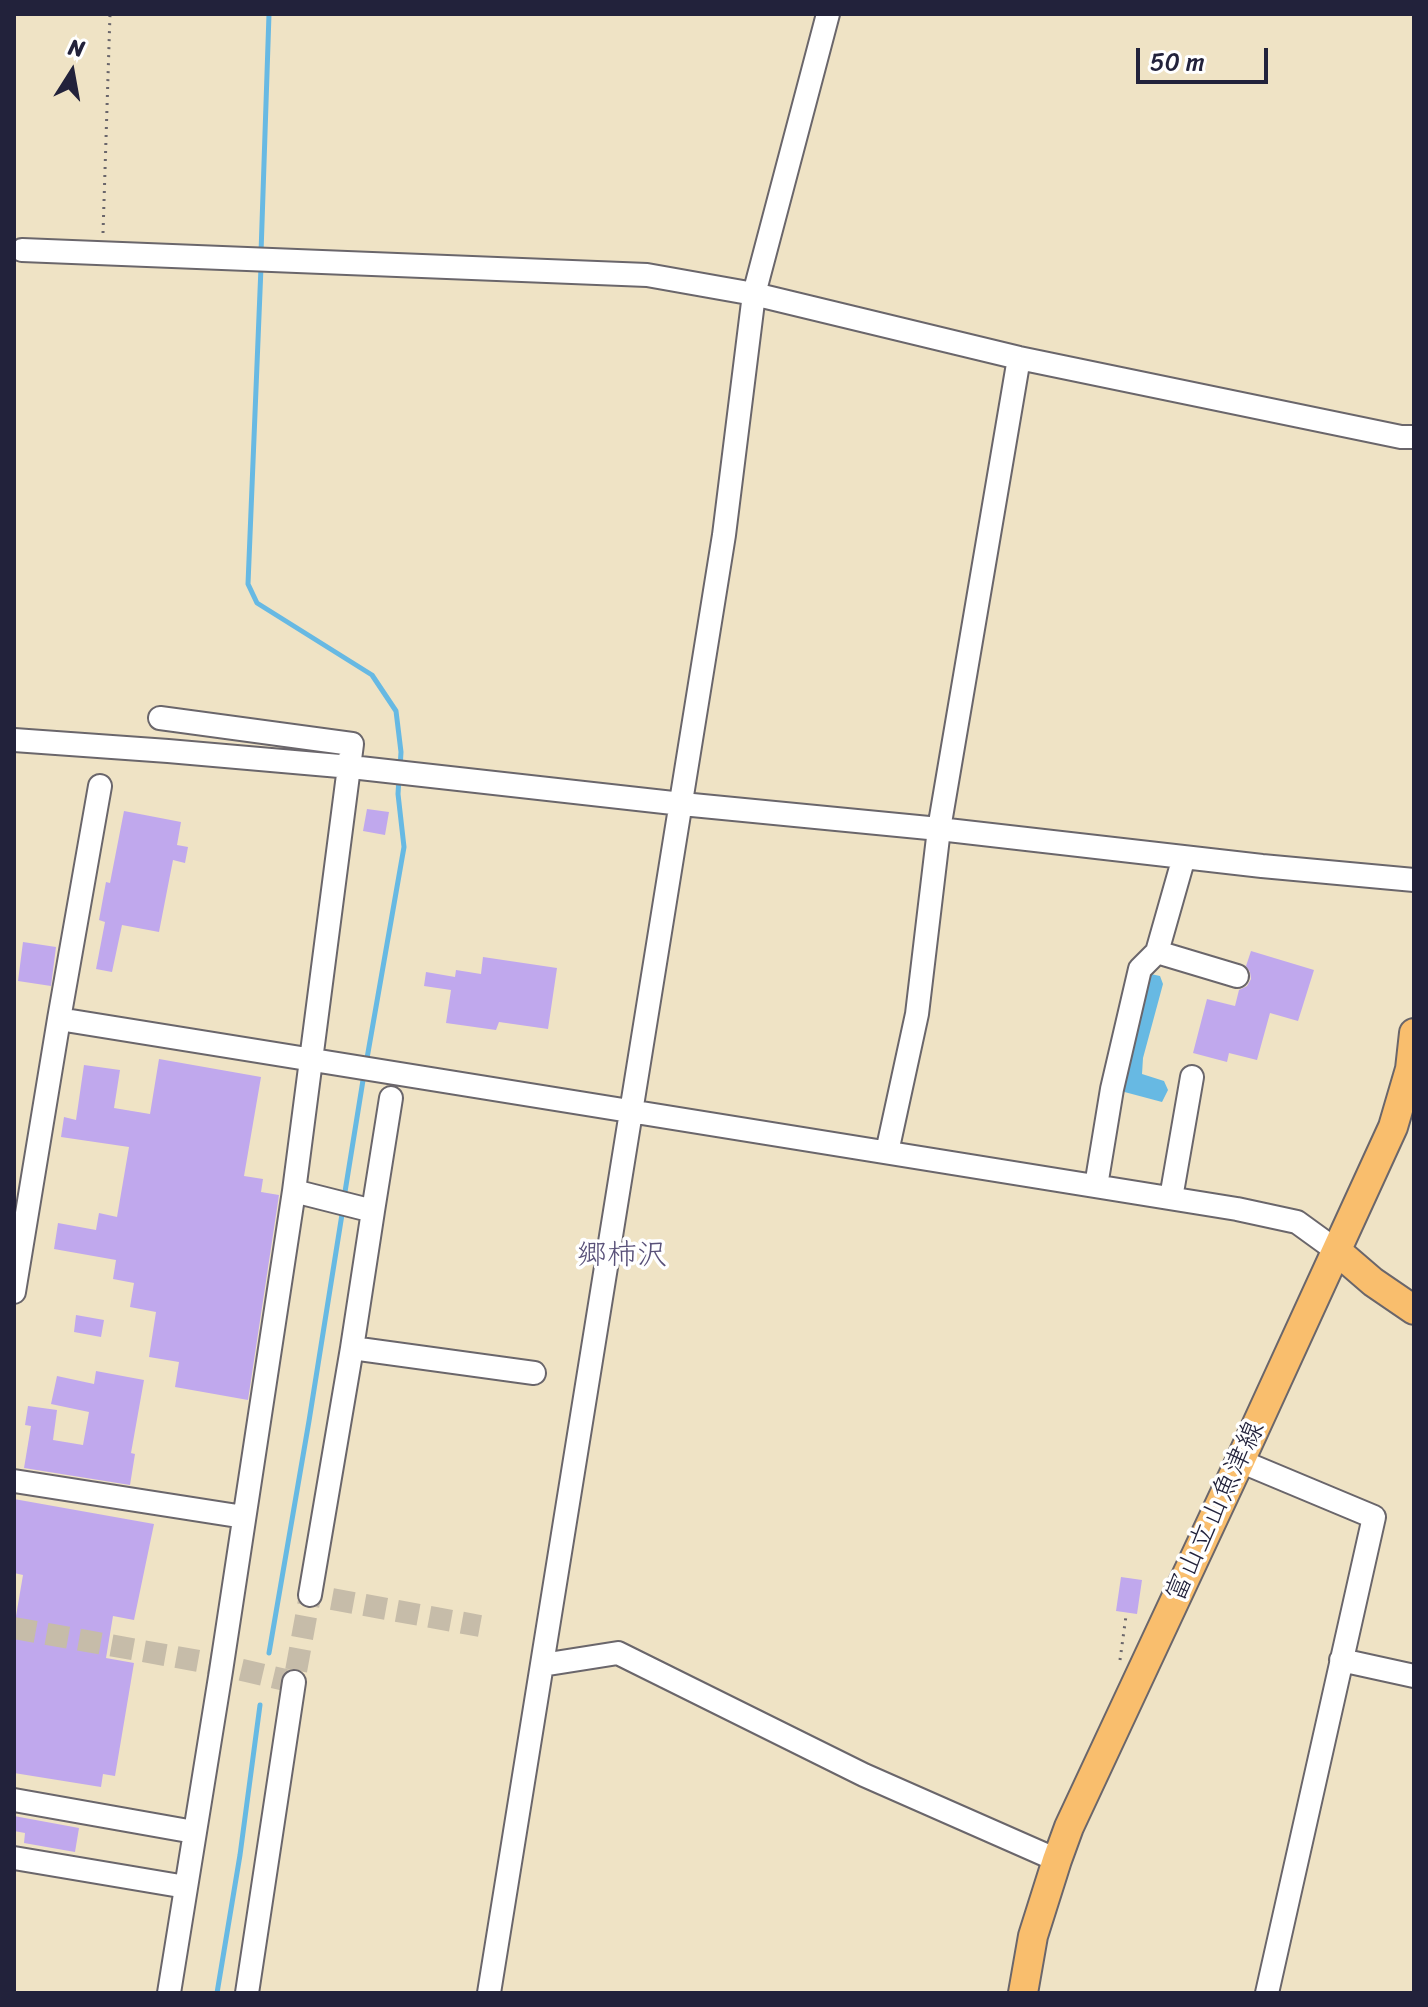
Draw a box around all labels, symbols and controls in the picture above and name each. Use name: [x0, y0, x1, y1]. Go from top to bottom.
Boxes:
text: N: [65, 27, 88, 69]
north arrow: [32, 32, 112, 112]
scale bar: [1140, 32, 1272, 82]
text: 50 m: [1150, 41, 1205, 83]
district label: 郷柿沢: [577, 1238, 667, 1274]
street label: 富山立山魚津線: [1159, 1416, 1273, 1608]

